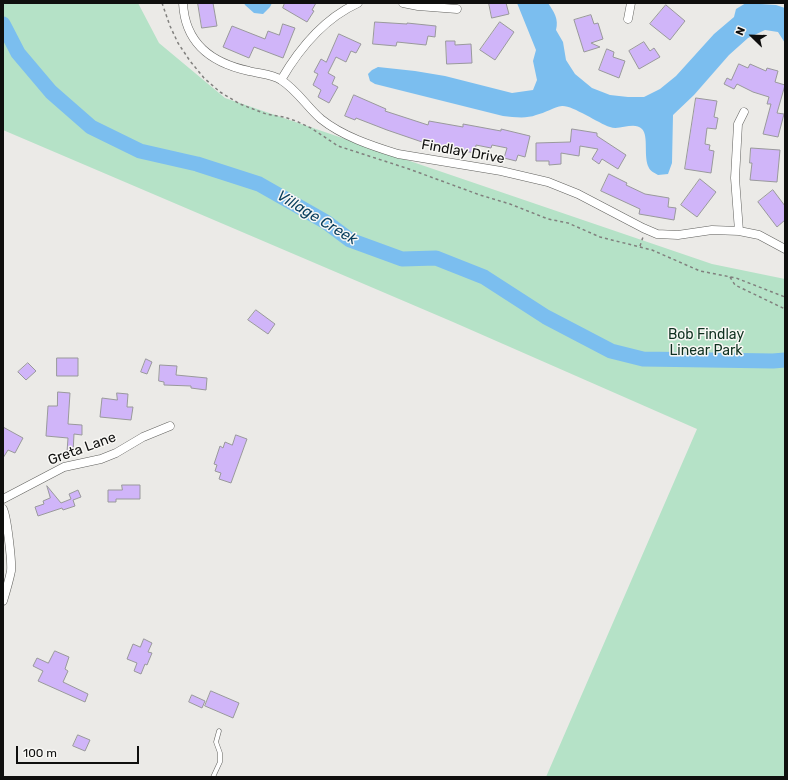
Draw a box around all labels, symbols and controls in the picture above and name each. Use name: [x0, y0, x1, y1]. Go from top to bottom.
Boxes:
north arrow: [732, 16, 772, 56]
text: N: [733, 25, 748, 37]
street label: Findlay Drive: [420, 136, 506, 168]
water label: Village Creek: [273, 187, 361, 249]
park label: Bob Findlay Linear Park: [668, 327, 744, 360]
street label: Greta Lane: [46, 429, 118, 469]
scale bar: [18, 738, 141, 764]
text: 100 m: [23, 746, 57, 760]

